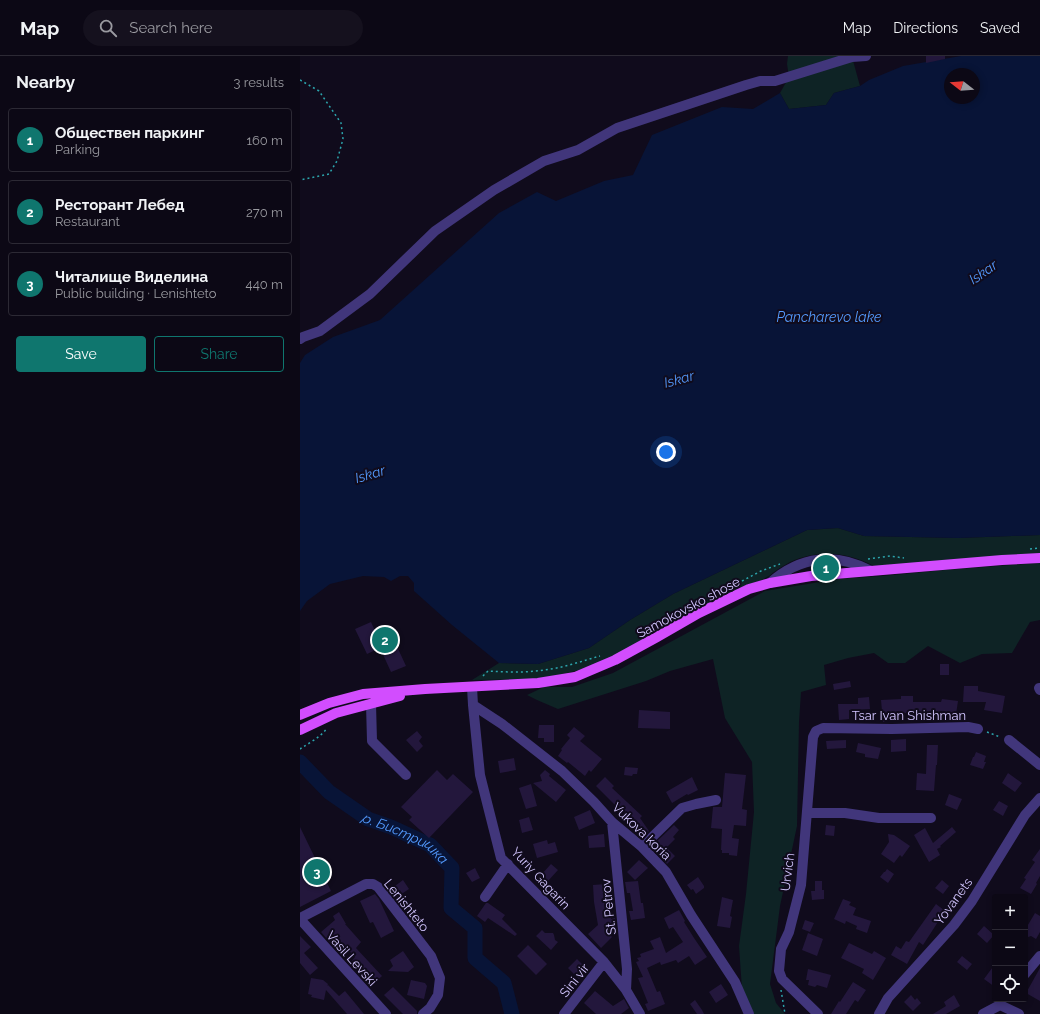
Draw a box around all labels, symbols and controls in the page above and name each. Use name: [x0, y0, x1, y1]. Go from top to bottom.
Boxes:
search box: [83, 10, 363, 46]
text: Map: [20, 17, 59, 39]
icon: search: [97, 17, 119, 39]
text: Search here: [129, 19, 213, 37]
text: Map: [843, 20, 871, 36]
text: Directions: [893, 20, 958, 36]
text: Saved: [980, 20, 1020, 36]
north arrow: [944, 68, 980, 104]
text: Nearby: [16, 72, 75, 92]
text: 3 results: [234, 75, 284, 90]
text: Обществен паркинг: [55, 124, 204, 142]
text: 1: [27, 133, 33, 148]
text: 160 m: [246, 133, 283, 148]
text: Parking: [55, 142, 100, 157]
text: Ресторант Лебед: [55, 196, 184, 214]
text: 2: [26, 205, 34, 220]
text: 270 m: [246, 205, 283, 220]
text: Restaurant: [55, 214, 120, 229]
water label: Iskar: [966, 256, 1001, 287]
text: Читалище Виделина: [55, 268, 208, 286]
text: 3: [26, 277, 34, 292]
text: 440 m: [246, 277, 283, 292]
text: Public building · Lenishteto: [55, 286, 216, 301]
water label: Pancharevo lake: [776, 309, 882, 325]
button: Save: [16, 336, 146, 372]
button: Share: [154, 336, 284, 372]
water label: Iskar: [662, 367, 697, 391]
your location: [656, 442, 676, 462]
water label: Iskar: [353, 462, 388, 486]
pin: 1: [813, 553, 839, 583]
street label: Samokovsko shose: [634, 574, 743, 641]
pin: 2: [372, 625, 398, 655]
street label: Tsar Ivan Shishman: [852, 708, 966, 723]
street label: Vukova koria: [609, 800, 674, 863]
water label: р. Бистришка: [359, 809, 452, 867]
street label: Yuriy Gagarin: [508, 844, 573, 912]
street label: Urvich: [778, 852, 797, 892]
pin: 3: [304, 857, 330, 887]
street label: Yovanets: [931, 875, 975, 928]
street label: Lenishteto: [381, 876, 432, 935]
street label: St. Petrov: [598, 878, 619, 936]
map controls: [992, 894, 1028, 1002]
button: +: [992, 894, 1028, 930]
street label: Vasil Levski: [323, 928, 380, 989]
button: −: [992, 930, 1028, 966]
street label: Sini vir: [557, 960, 592, 1000]
button: locate: [992, 966, 1028, 1002]

